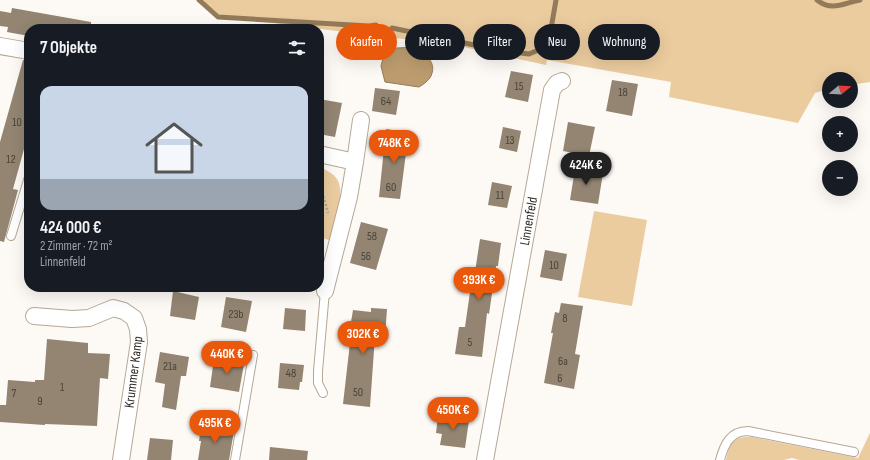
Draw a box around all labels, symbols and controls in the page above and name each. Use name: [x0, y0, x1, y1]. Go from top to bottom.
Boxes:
chip: Kaufen: [336, 24, 397, 60]
chip: Mieten: [405, 24, 465, 60]
chip: Filter: [473, 24, 526, 60]
chip: Neu: [534, 24, 580, 60]
chip: Wohnung: [588, 24, 660, 60]
icon: filters: [286, 37, 308, 59]
text: 7 Objekte: [40, 38, 97, 58]
north arrow: [822, 72, 858, 108]
map controls: [822, 72, 858, 196]
house number: 15: [514, 79, 524, 94]
house number: 18: [618, 85, 628, 100]
house number: 64: [381, 94, 391, 109]
icon: home: [138, 112, 210, 184]
house number: 10: [12, 115, 22, 130]
button: +: [822, 116, 858, 152]
pin: 748K €: [361, 130, 427, 164]
house number: 13: [505, 133, 515, 148]
text: 748K €: [378, 135, 410, 151]
house number: 12: [6, 152, 16, 167]
pin: 424K €: [553, 152, 619, 186]
text: 424K €: [570, 157, 602, 173]
button: −: [822, 160, 858, 196]
house number: 60: [386, 180, 396, 195]
house number: 11: [496, 188, 505, 203]
street label: Linnenfeld: [516, 195, 541, 247]
text: 424 000 €: [40, 218, 102, 238]
house number: 58: [367, 229, 377, 244]
text: 2 Zimmer · 72 m²: [40, 238, 113, 254]
house number: 56: [361, 249, 371, 264]
text: Linnenfeld: [40, 254, 86, 270]
house number: 10: [549, 258, 559, 273]
pin: 393K €: [446, 267, 512, 301]
text: 393K €: [463, 272, 495, 288]
house number: 23b: [229, 307, 244, 322]
house number: 8: [562, 311, 568, 326]
pin: 302K €: [330, 321, 396, 355]
text: 302K €: [347, 326, 379, 342]
street label: Krummer Kamp: [121, 335, 146, 409]
house number: 5: [468, 335, 473, 350]
pin: 440K €: [194, 341, 260, 375]
text: 440K €: [210, 346, 244, 362]
house number: 6a: [558, 354, 568, 369]
house number: 21a: [163, 359, 177, 374]
house number: 48: [286, 366, 296, 381]
house number: 6: [557, 371, 563, 386]
house number: 1: [60, 380, 65, 395]
house number: 50: [353, 385, 363, 400]
house number: 7: [12, 386, 17, 401]
house number: 9: [37, 394, 43, 409]
pin: 450K €: [420, 397, 486, 431]
text: 450K €: [436, 402, 470, 418]
pin: 495K €: [182, 410, 248, 444]
text: 495K €: [198, 415, 232, 431]

